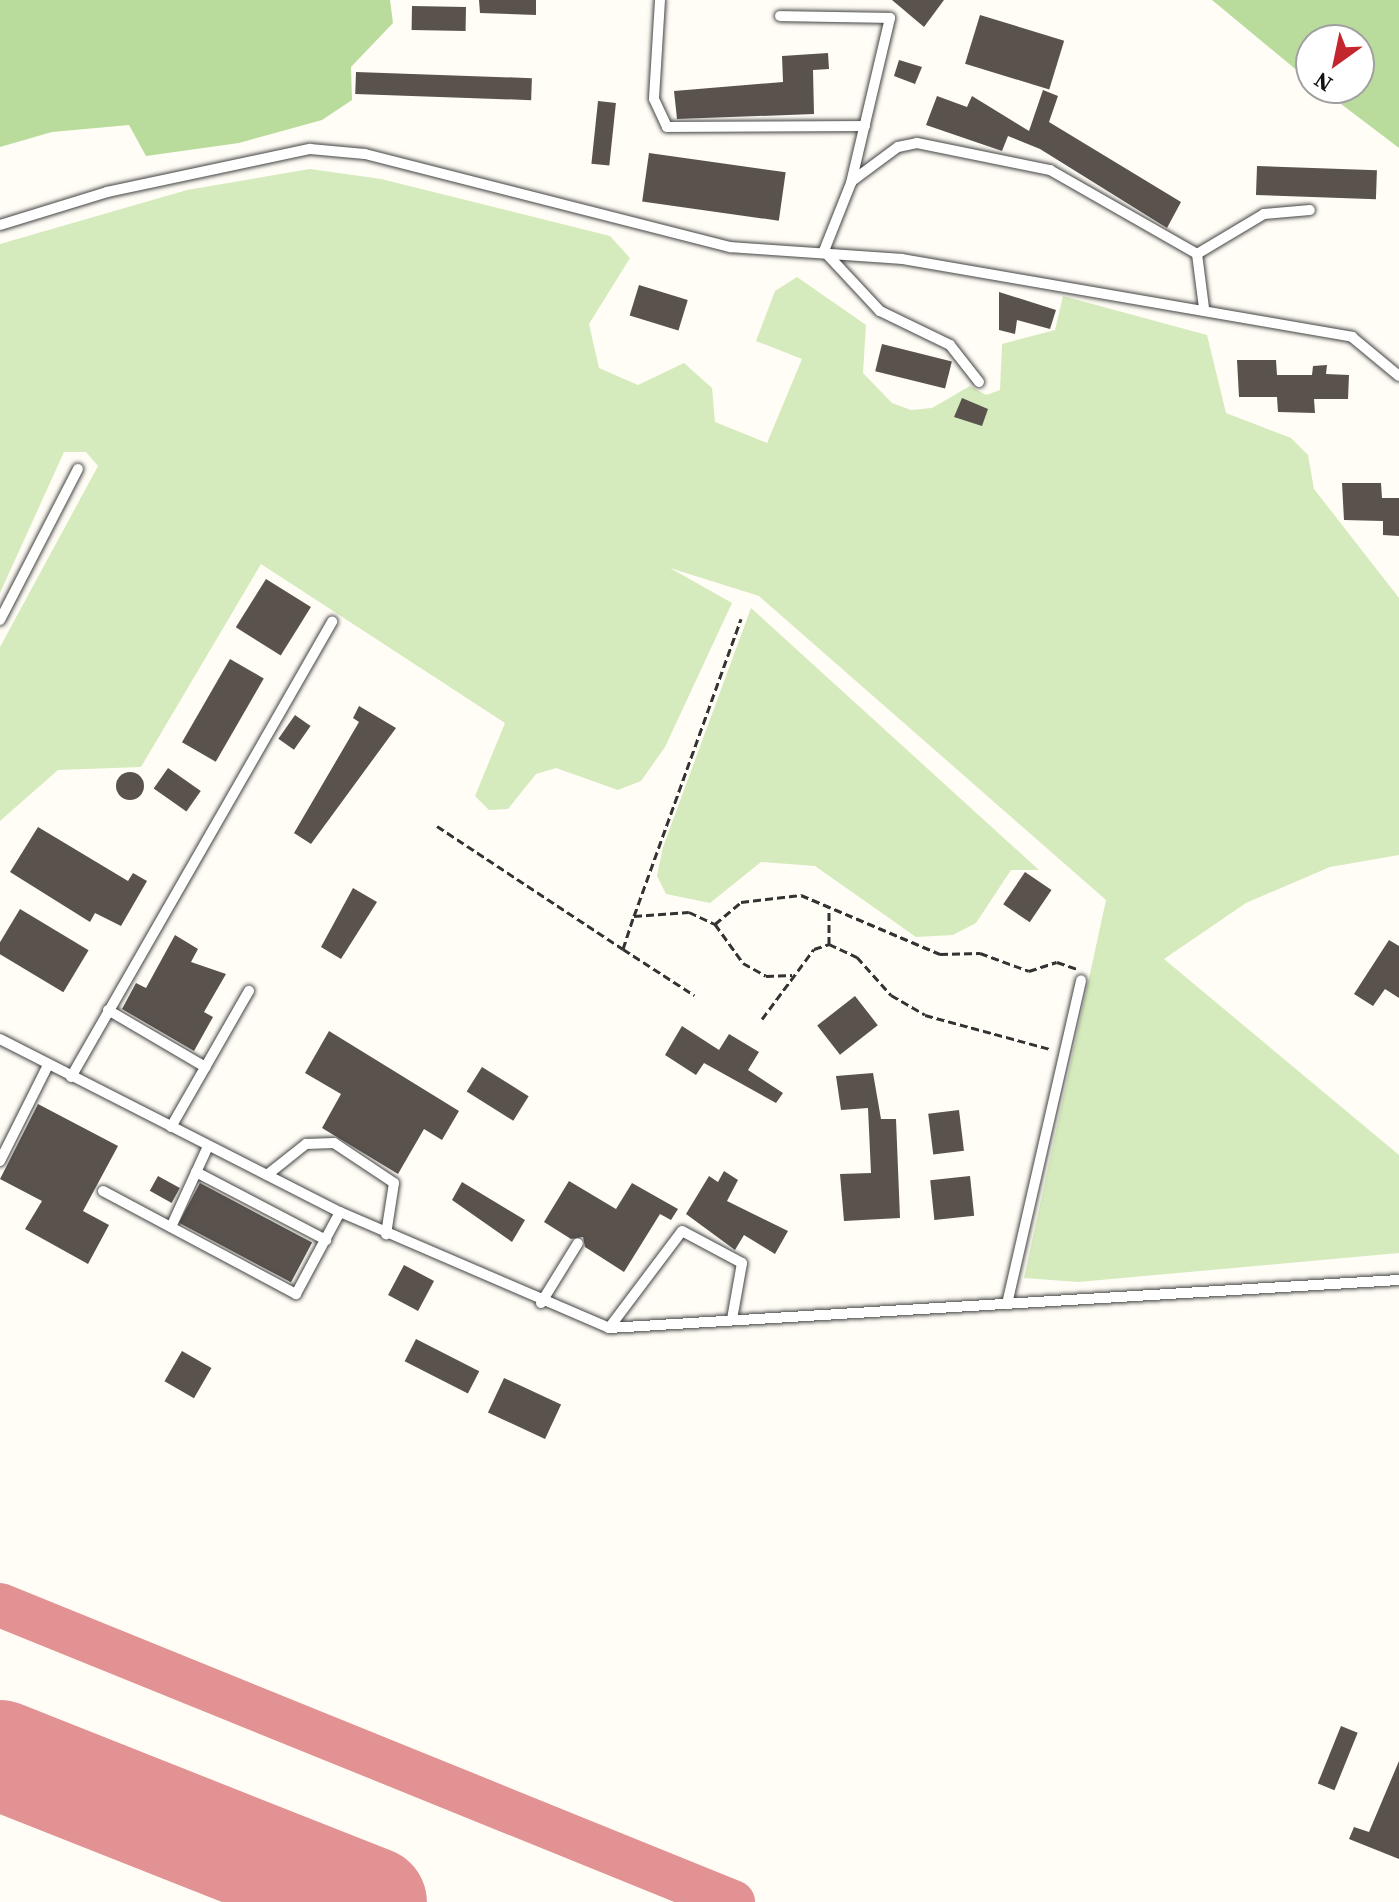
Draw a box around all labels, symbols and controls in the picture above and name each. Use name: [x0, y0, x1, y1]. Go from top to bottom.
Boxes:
north arrow: [1295, 24, 1375, 104]
text: N: [1308, 66, 1338, 99]

